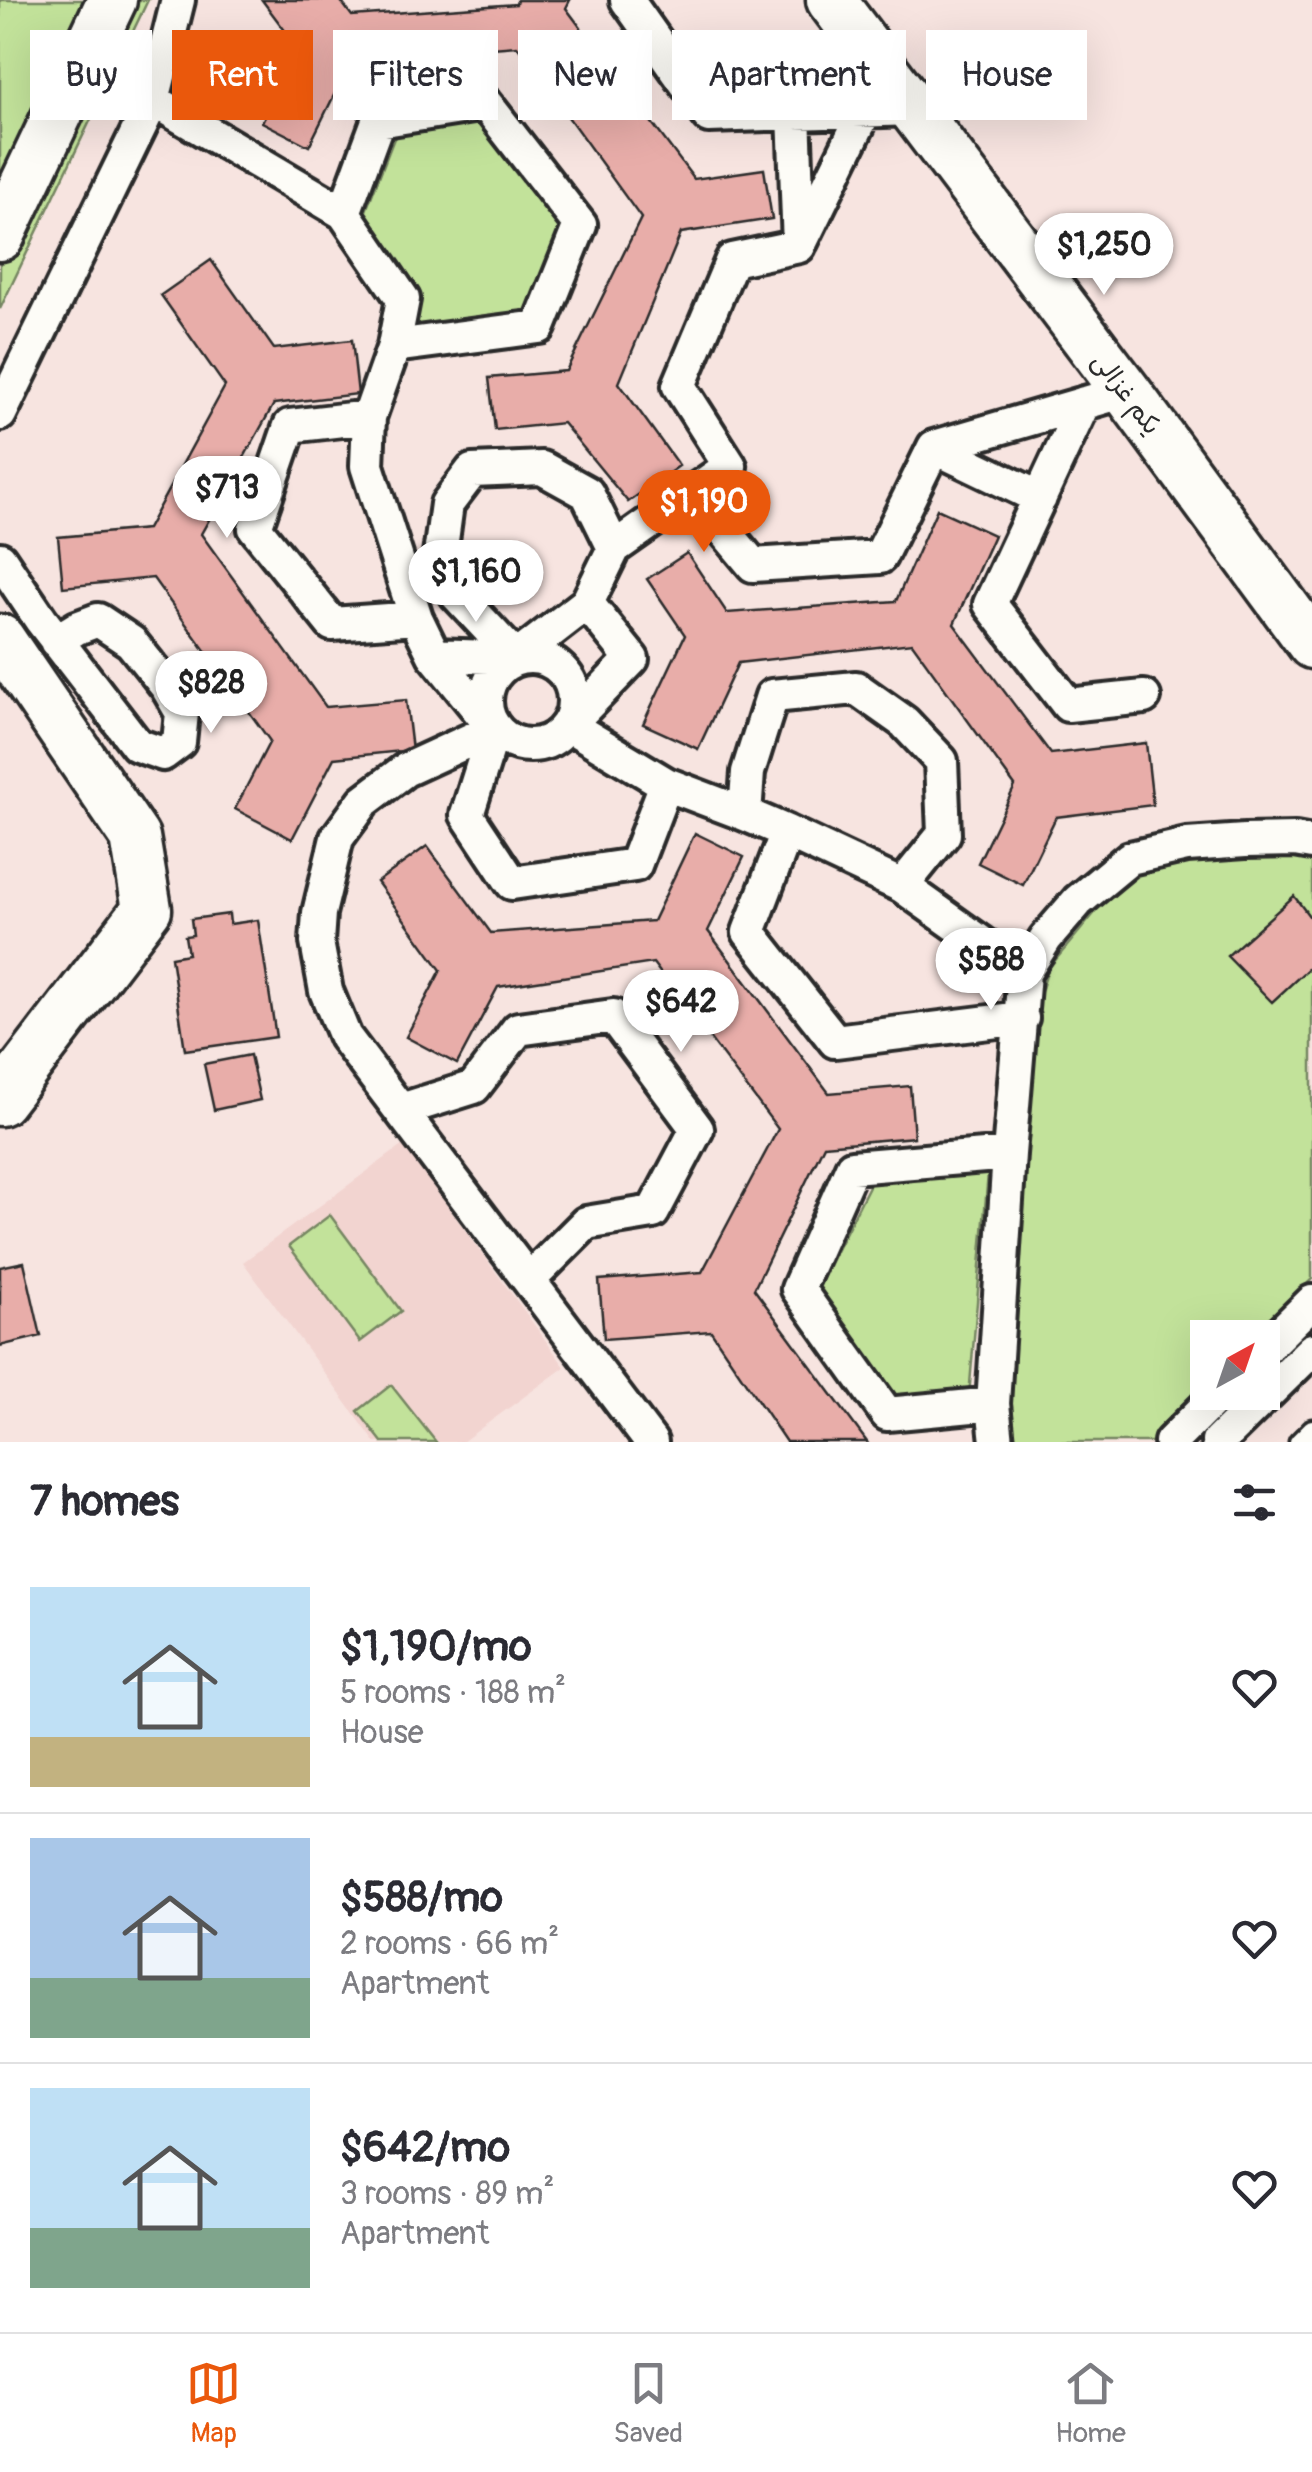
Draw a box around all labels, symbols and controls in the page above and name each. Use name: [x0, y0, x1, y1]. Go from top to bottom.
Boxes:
chip: Buy: [30, 30, 152, 120]
chip: Rent: [172, 30, 313, 120]
chip: Filters: [333, 30, 498, 120]
chip: New: [518, 30, 652, 120]
chip: Apartment: [672, 30, 906, 120]
chip: House: [926, 30, 1087, 120]
pin: $1,250: [1023, 213, 1185, 298]
text: $1,250: [1056, 225, 1152, 265]
street label: یکم غزالی: [1083, 347, 1167, 442]
pin: $713: [168, 456, 286, 541]
text: $713: [195, 468, 259, 508]
pin: $1,190: [623, 470, 785, 555]
text: $1,190: [660, 482, 748, 522]
pin: $1,160: [395, 540, 557, 625]
text: $1,160: [431, 552, 521, 592]
pin: $828: [152, 651, 270, 736]
text: $828: [177, 663, 245, 703]
pin: $588: [932, 928, 1050, 1013]
text: $588: [958, 940, 1024, 980]
pin: $642: [622, 970, 740, 1055]
text: $642: [645, 982, 717, 1022]
north arrow: [1190, 1320, 1280, 1410]
map controls: [1190, 1320, 1280, 1410]
icon: filters: [1227, 1475, 1282, 1530]
text: 7 homes: [30, 1476, 179, 1528]
text: $1,190/mo: [340, 1621, 532, 1673]
icon: home: [110, 1627, 230, 1747]
icon: heart: [1227, 1660, 1282, 1715]
text: 5 rooms · 188 m²: [340, 1673, 566, 1713]
text: House: [340, 1713, 424, 1753]
text: $588/mo: [340, 1872, 503, 1924]
icon: home: [110, 1878, 230, 1998]
icon: heart: [1227, 1911, 1282, 1966]
text: 2 rooms · 66 m²: [340, 1924, 559, 1964]
text: Apartment: [340, 1964, 489, 2004]
text: $642/mo: [340, 2122, 510, 2174]
icon: home: [110, 2128, 230, 2248]
icon: heart: [1227, 2161, 1282, 2216]
text: 3 rooms · 89 m²: [340, 2174, 554, 2214]
text: Apartment: [340, 2214, 489, 2254]
tab: Map: [186, 2356, 241, 2451]
tab: Saved: [613, 2356, 683, 2451]
tab: Home: [1055, 2356, 1126, 2451]

